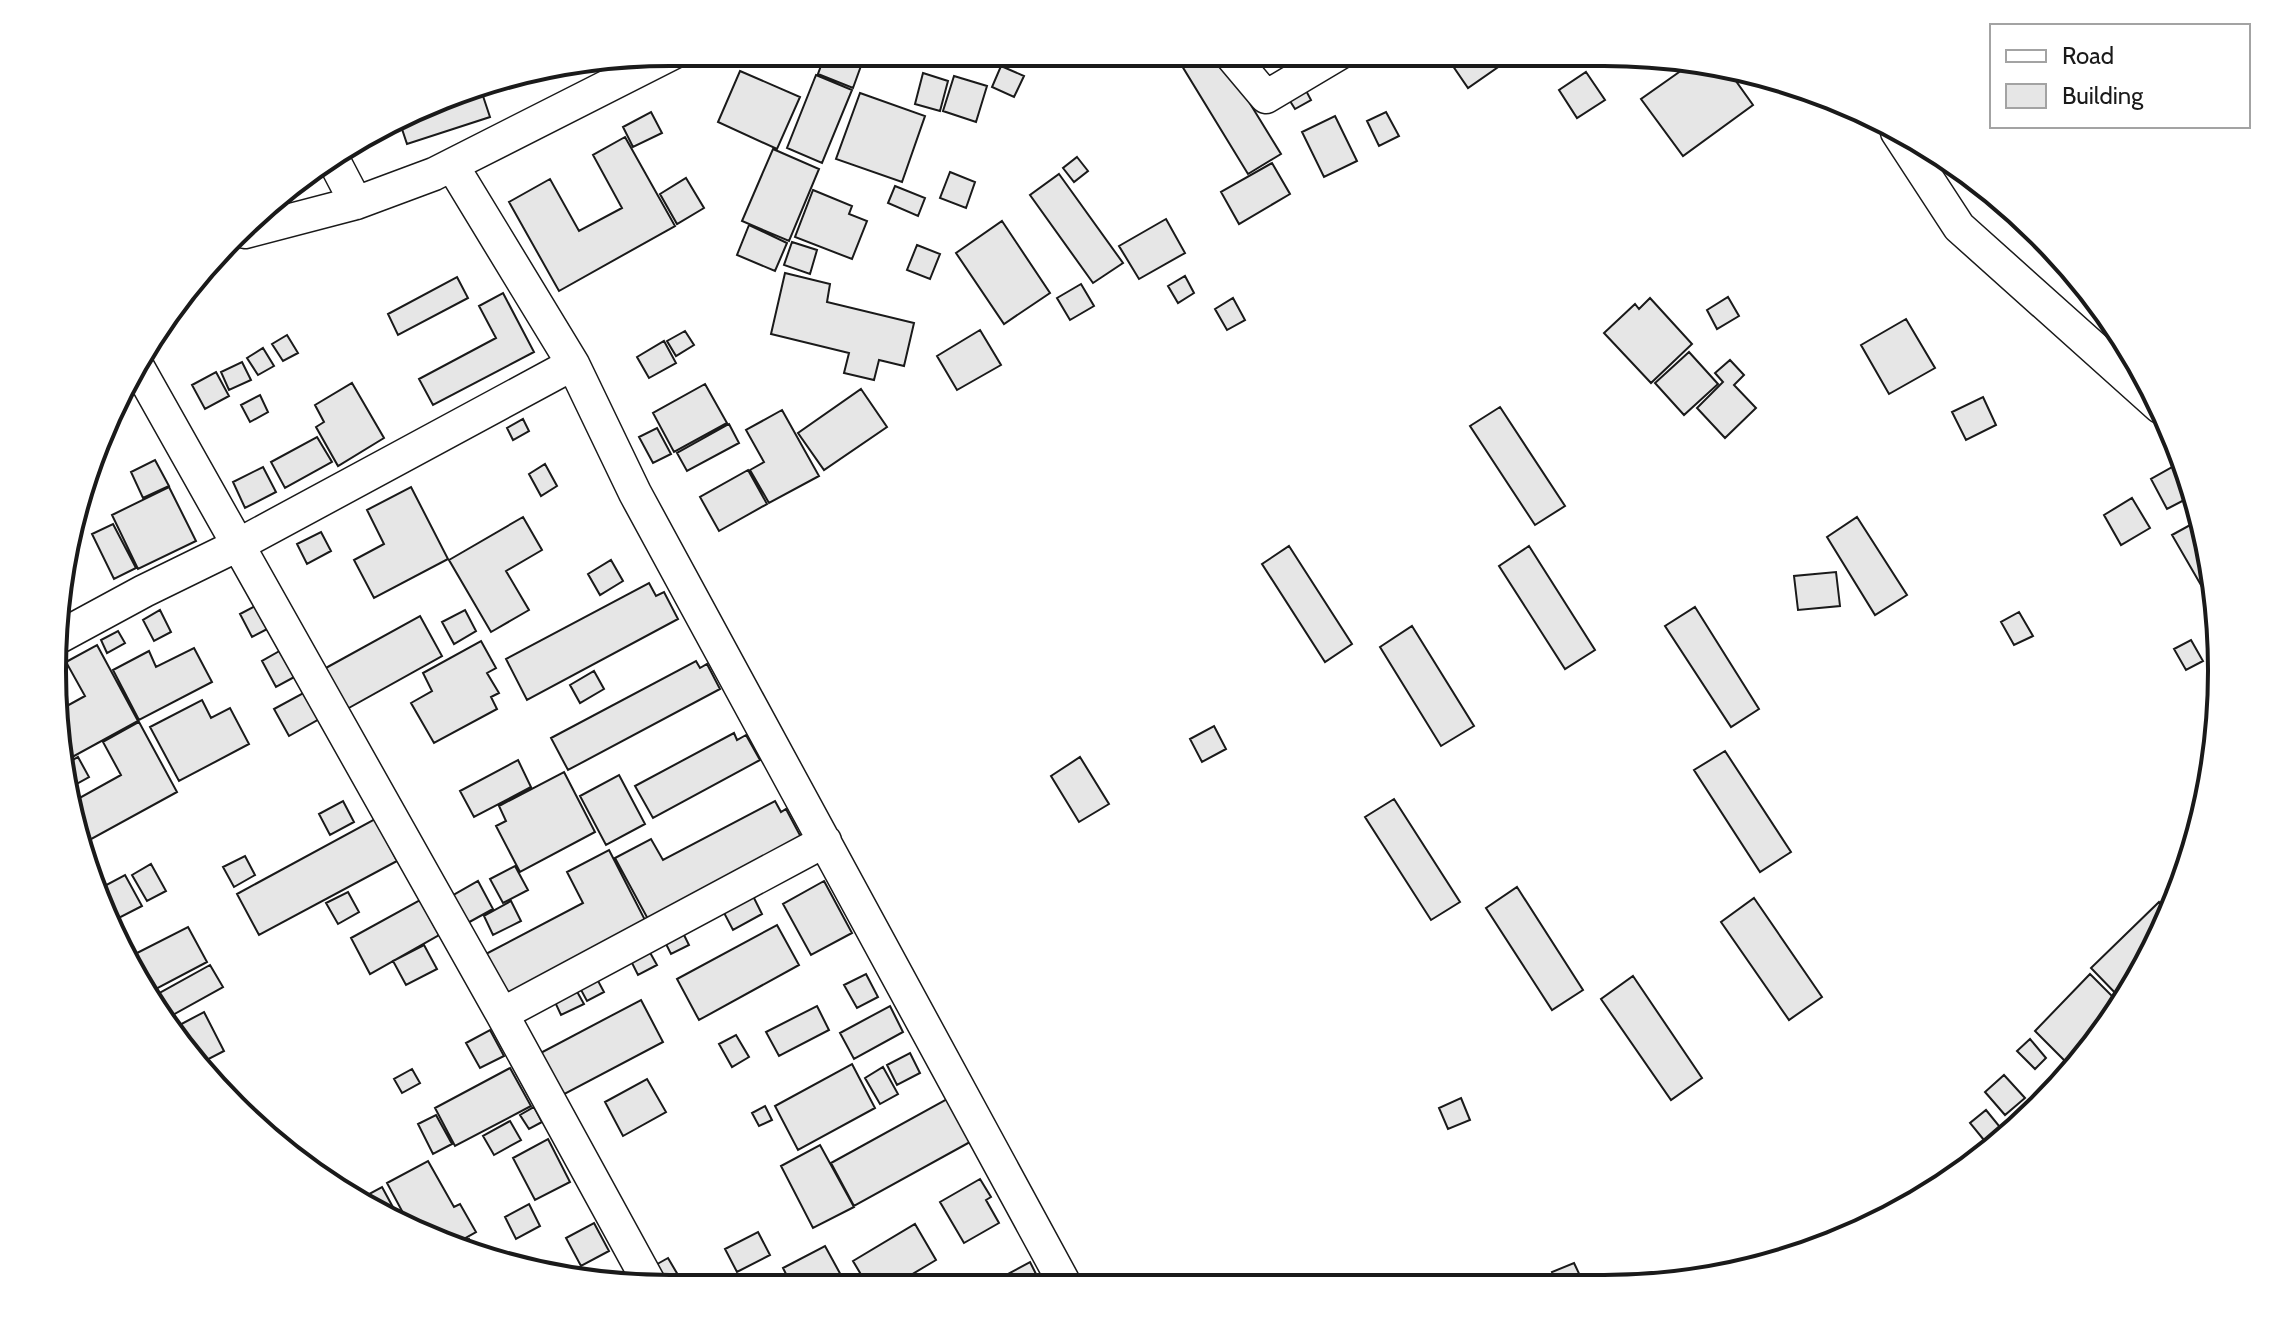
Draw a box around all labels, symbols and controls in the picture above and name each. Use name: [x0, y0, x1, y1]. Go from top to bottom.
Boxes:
legend: [1990, 24, 2250, 128]
text: Road: [2062, 41, 2114, 70]
text: Building: [2062, 81, 2144, 110]

